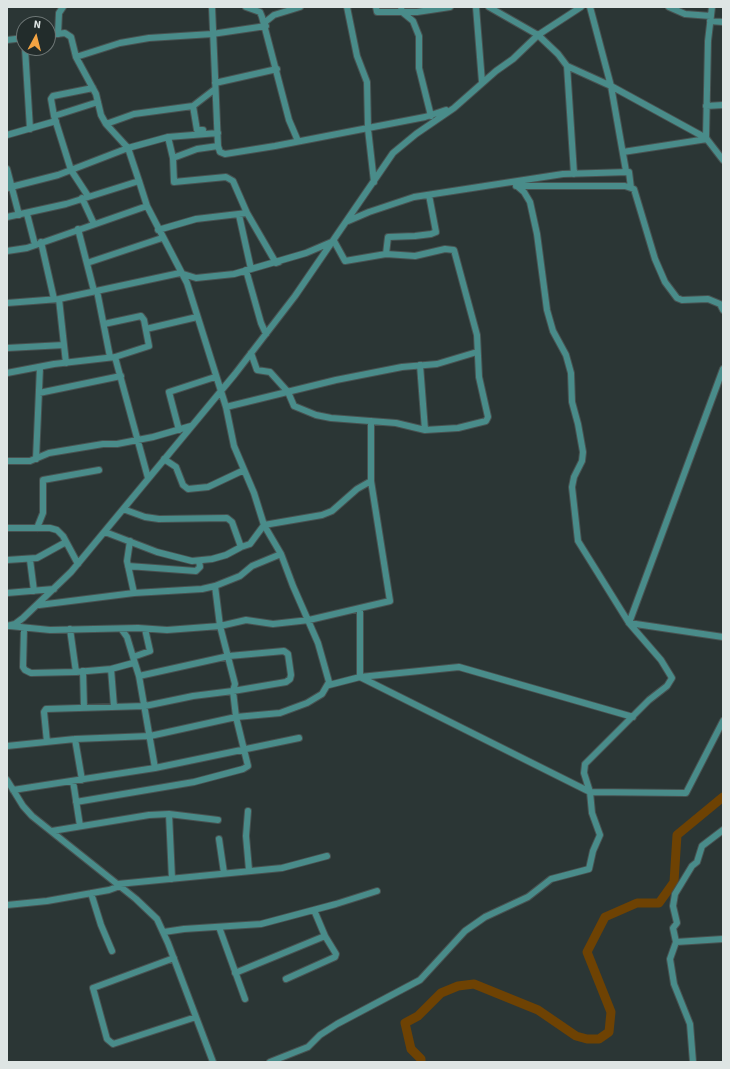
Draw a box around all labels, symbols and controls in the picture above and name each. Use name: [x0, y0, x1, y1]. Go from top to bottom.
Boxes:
north arrow: [16, 16, 56, 56]
text: N: [33, 17, 42, 32]

